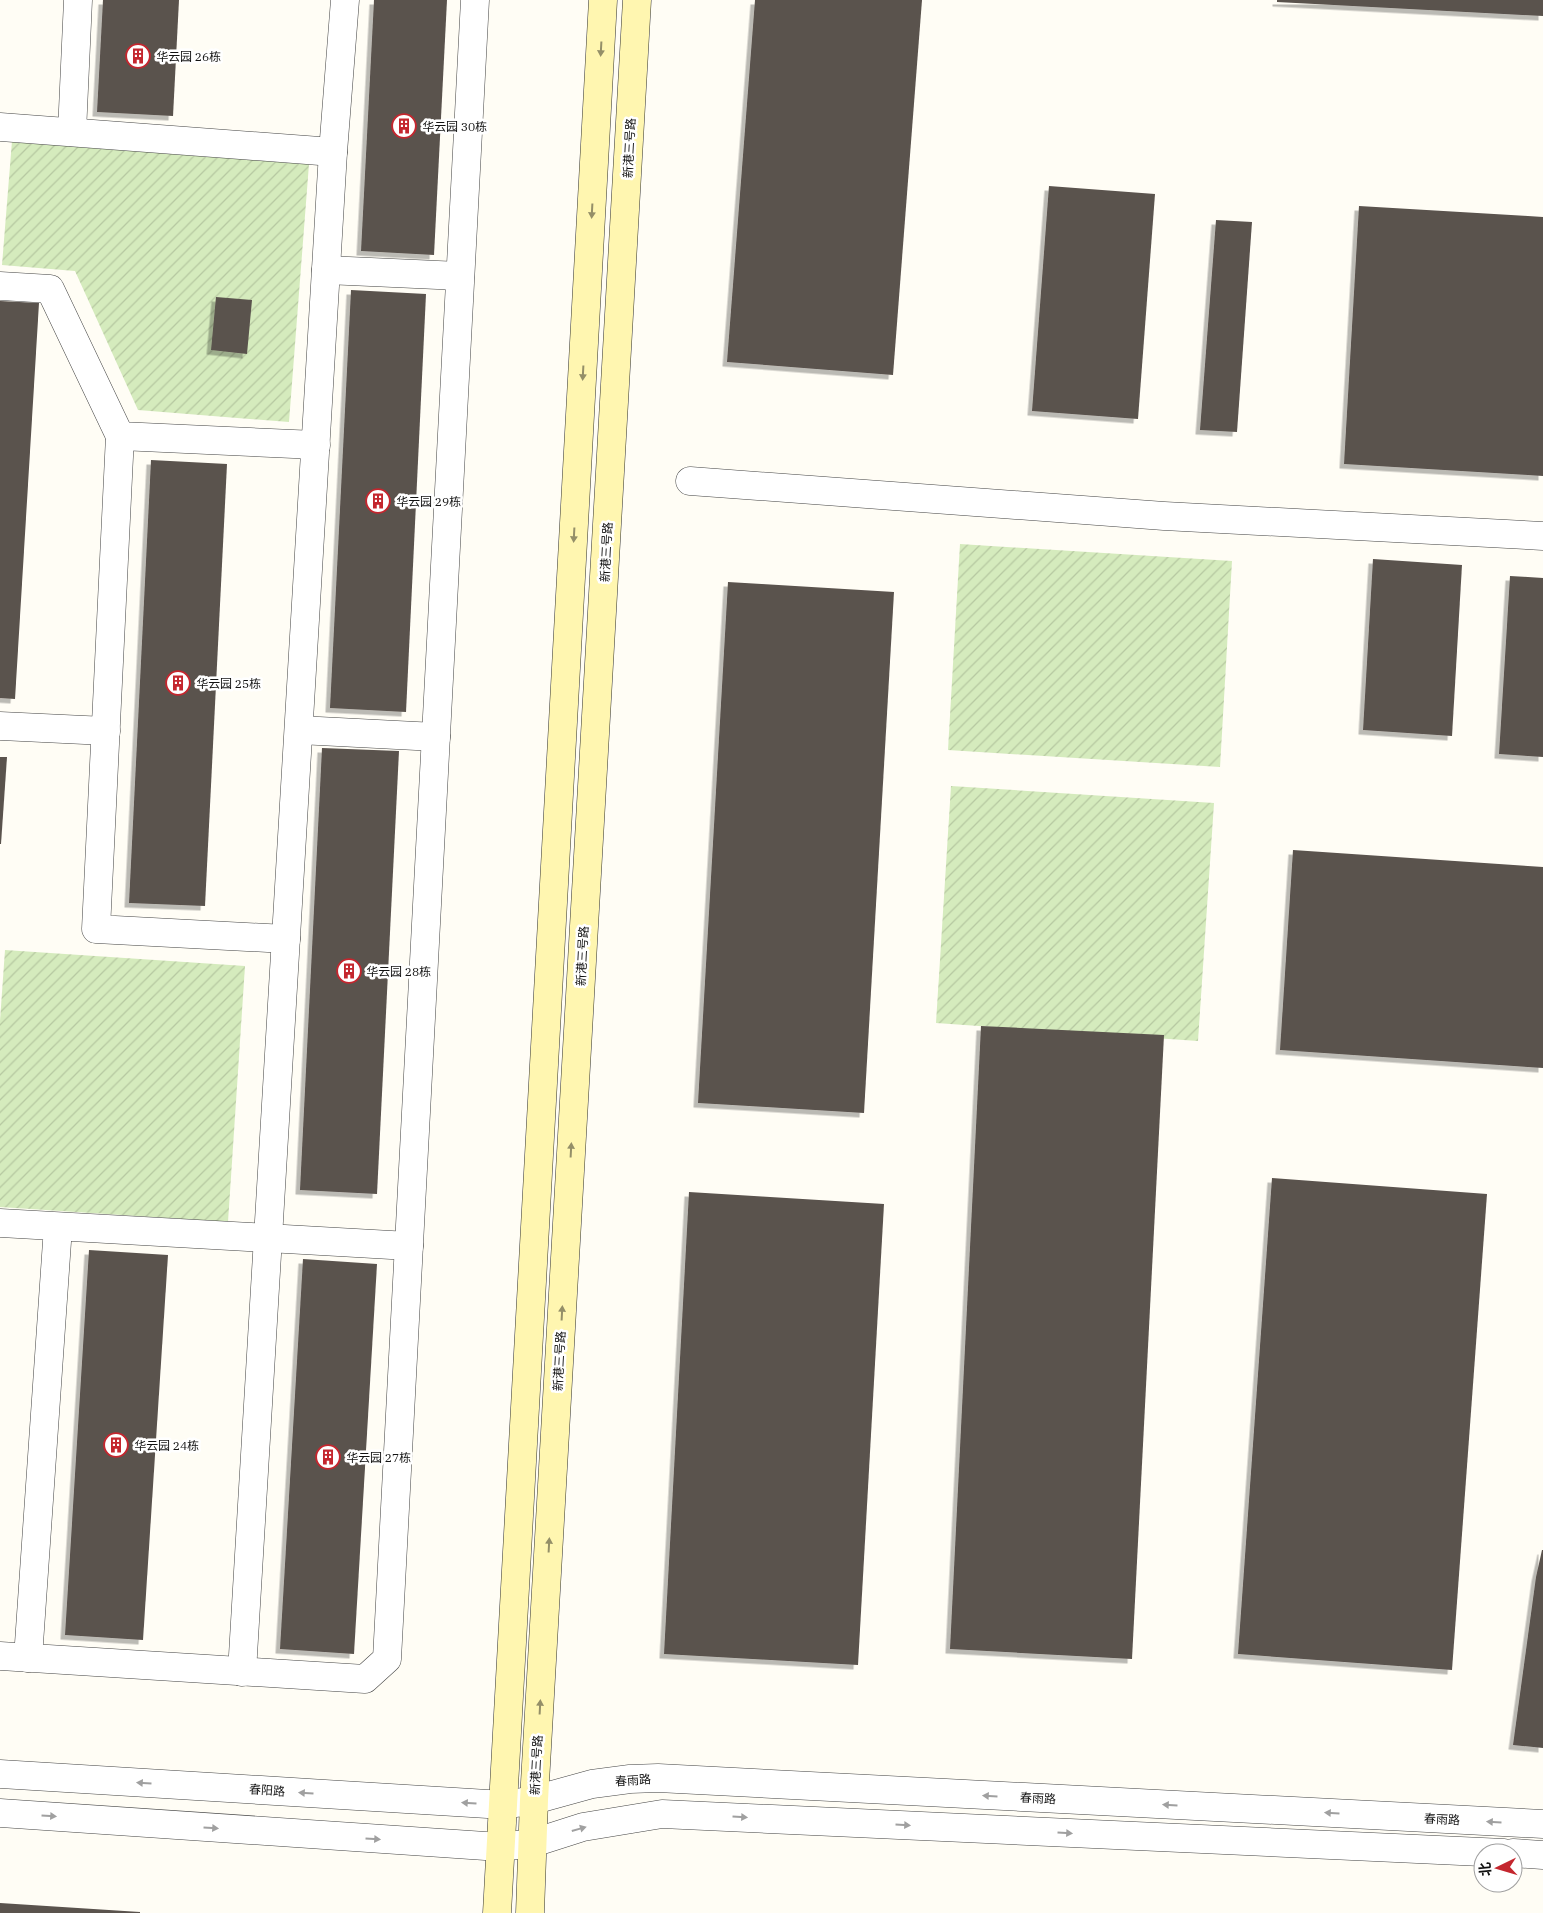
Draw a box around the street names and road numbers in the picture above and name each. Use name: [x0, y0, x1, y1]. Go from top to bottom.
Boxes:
street label: 新港三号路: [620, 118, 638, 178]
street label: 新港三号路: [597, 522, 615, 582]
street label: 新港三号路: [573, 926, 591, 986]
street label: 新港三号路: [550, 1331, 568, 1391]
street label: 新港三号路: [527, 1735, 545, 1795]
street label: 春雨路: [615, 1771, 651, 1789]
street label: 春阳路: [249, 1781, 285, 1799]
street label: 春雨路: [1020, 1790, 1056, 1806]
street label: 春雨路: [1424, 1811, 1460, 1827]

